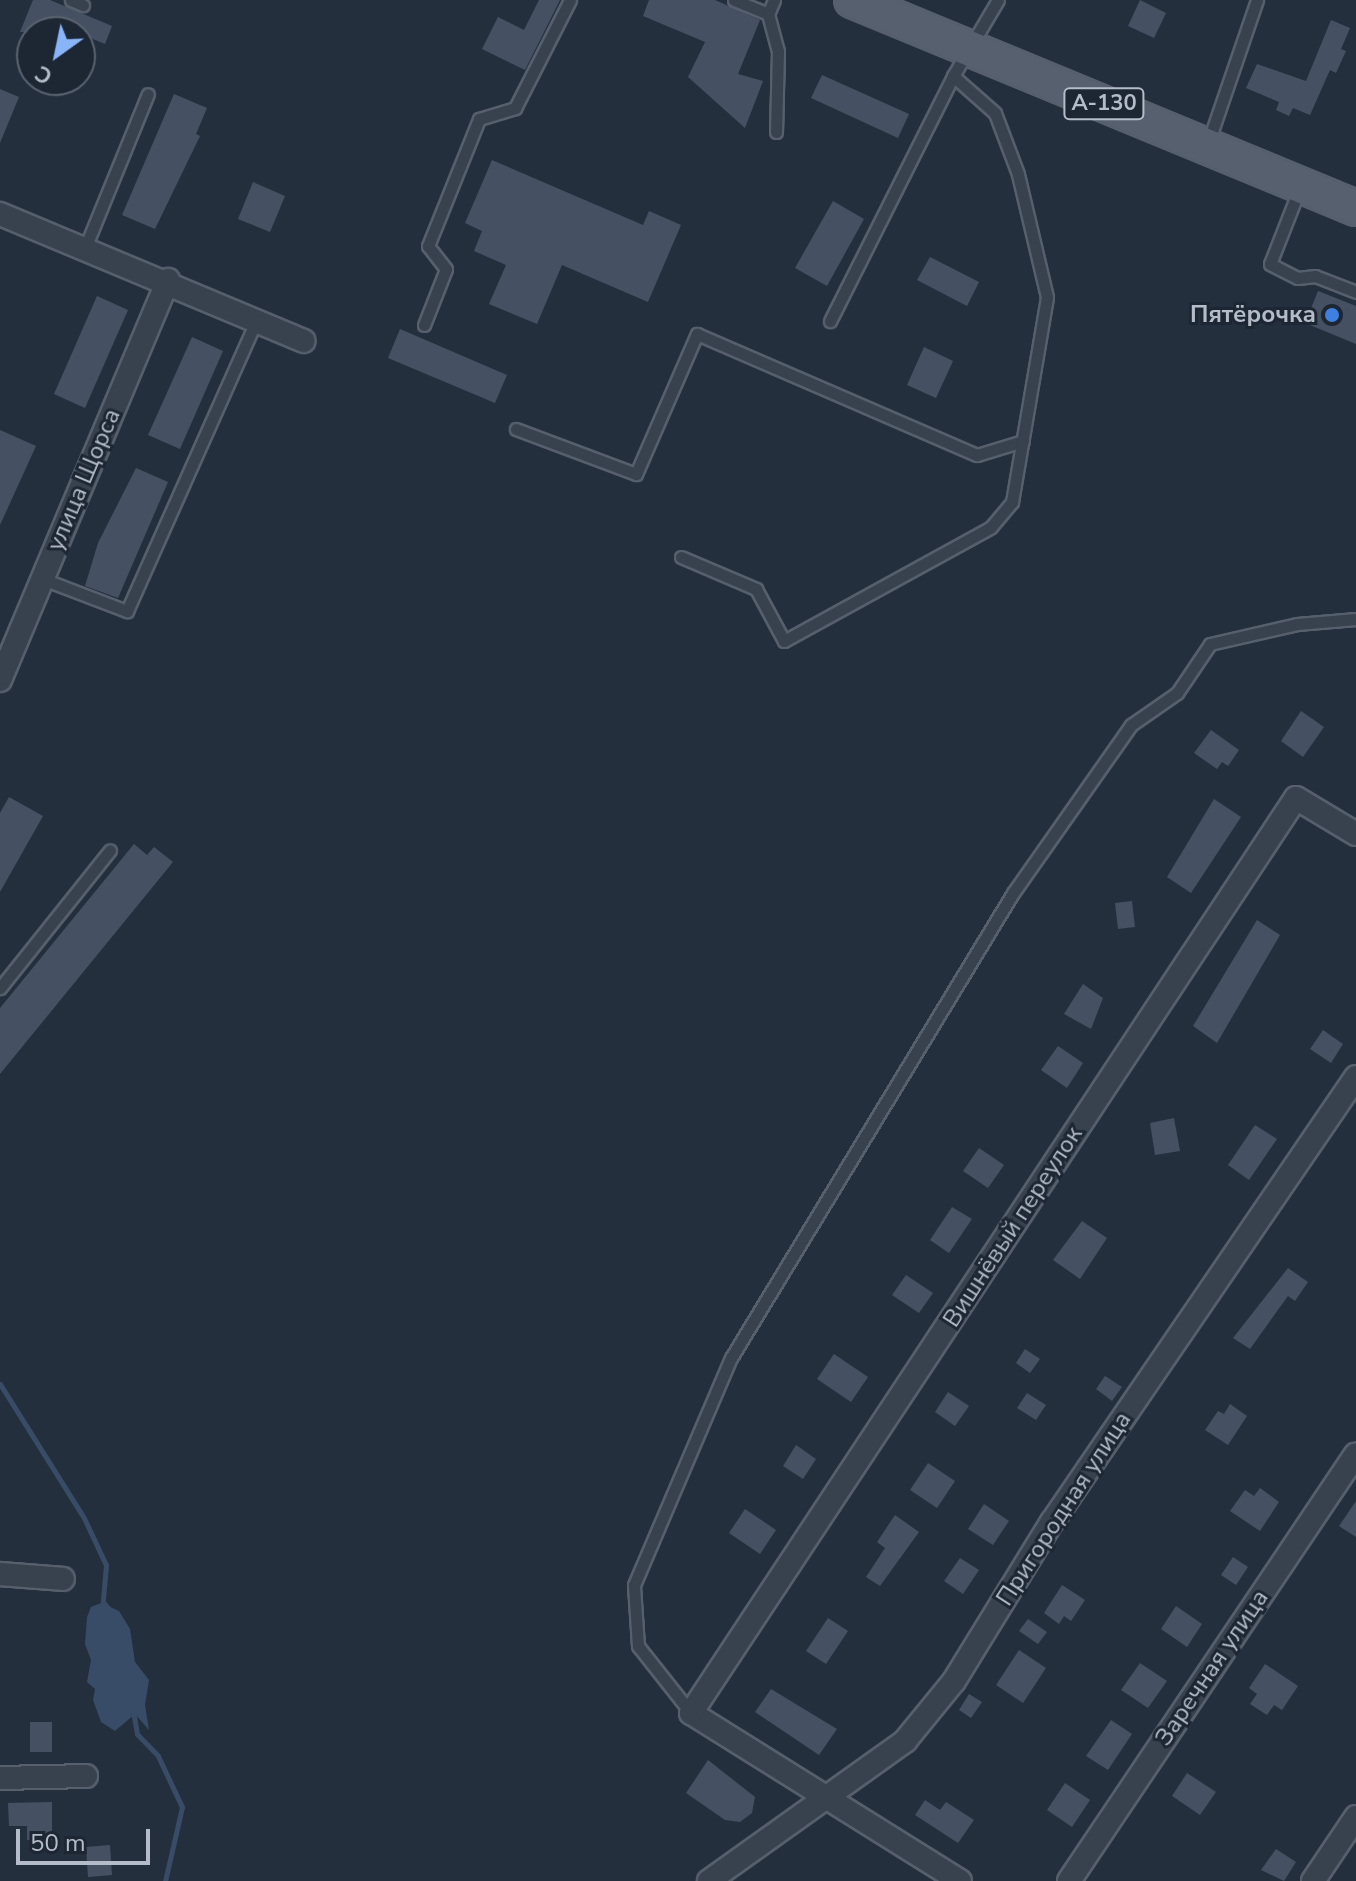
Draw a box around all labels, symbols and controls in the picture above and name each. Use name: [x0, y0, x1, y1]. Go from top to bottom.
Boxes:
north arrow: [16, 16, 96, 96]
text: С: [30, 58, 58, 91]
road number: А-130: [1062, 86, 1146, 122]
place label: Пятёрочка: [1190, 301, 1316, 329]
marker: Пятёрочка: [1323, 306, 1341, 324]
street label: улица Щорса: [41, 405, 127, 555]
street label: Вишнёвый переулок: [937, 1121, 1089, 1333]
street label: Пригородная улица: [991, 1407, 1137, 1611]
street label: Заречная улица: [1149, 1585, 1275, 1751]
scale bar: [20, 1813, 154, 1863]
text: 50 m: [30, 1827, 86, 1859]

